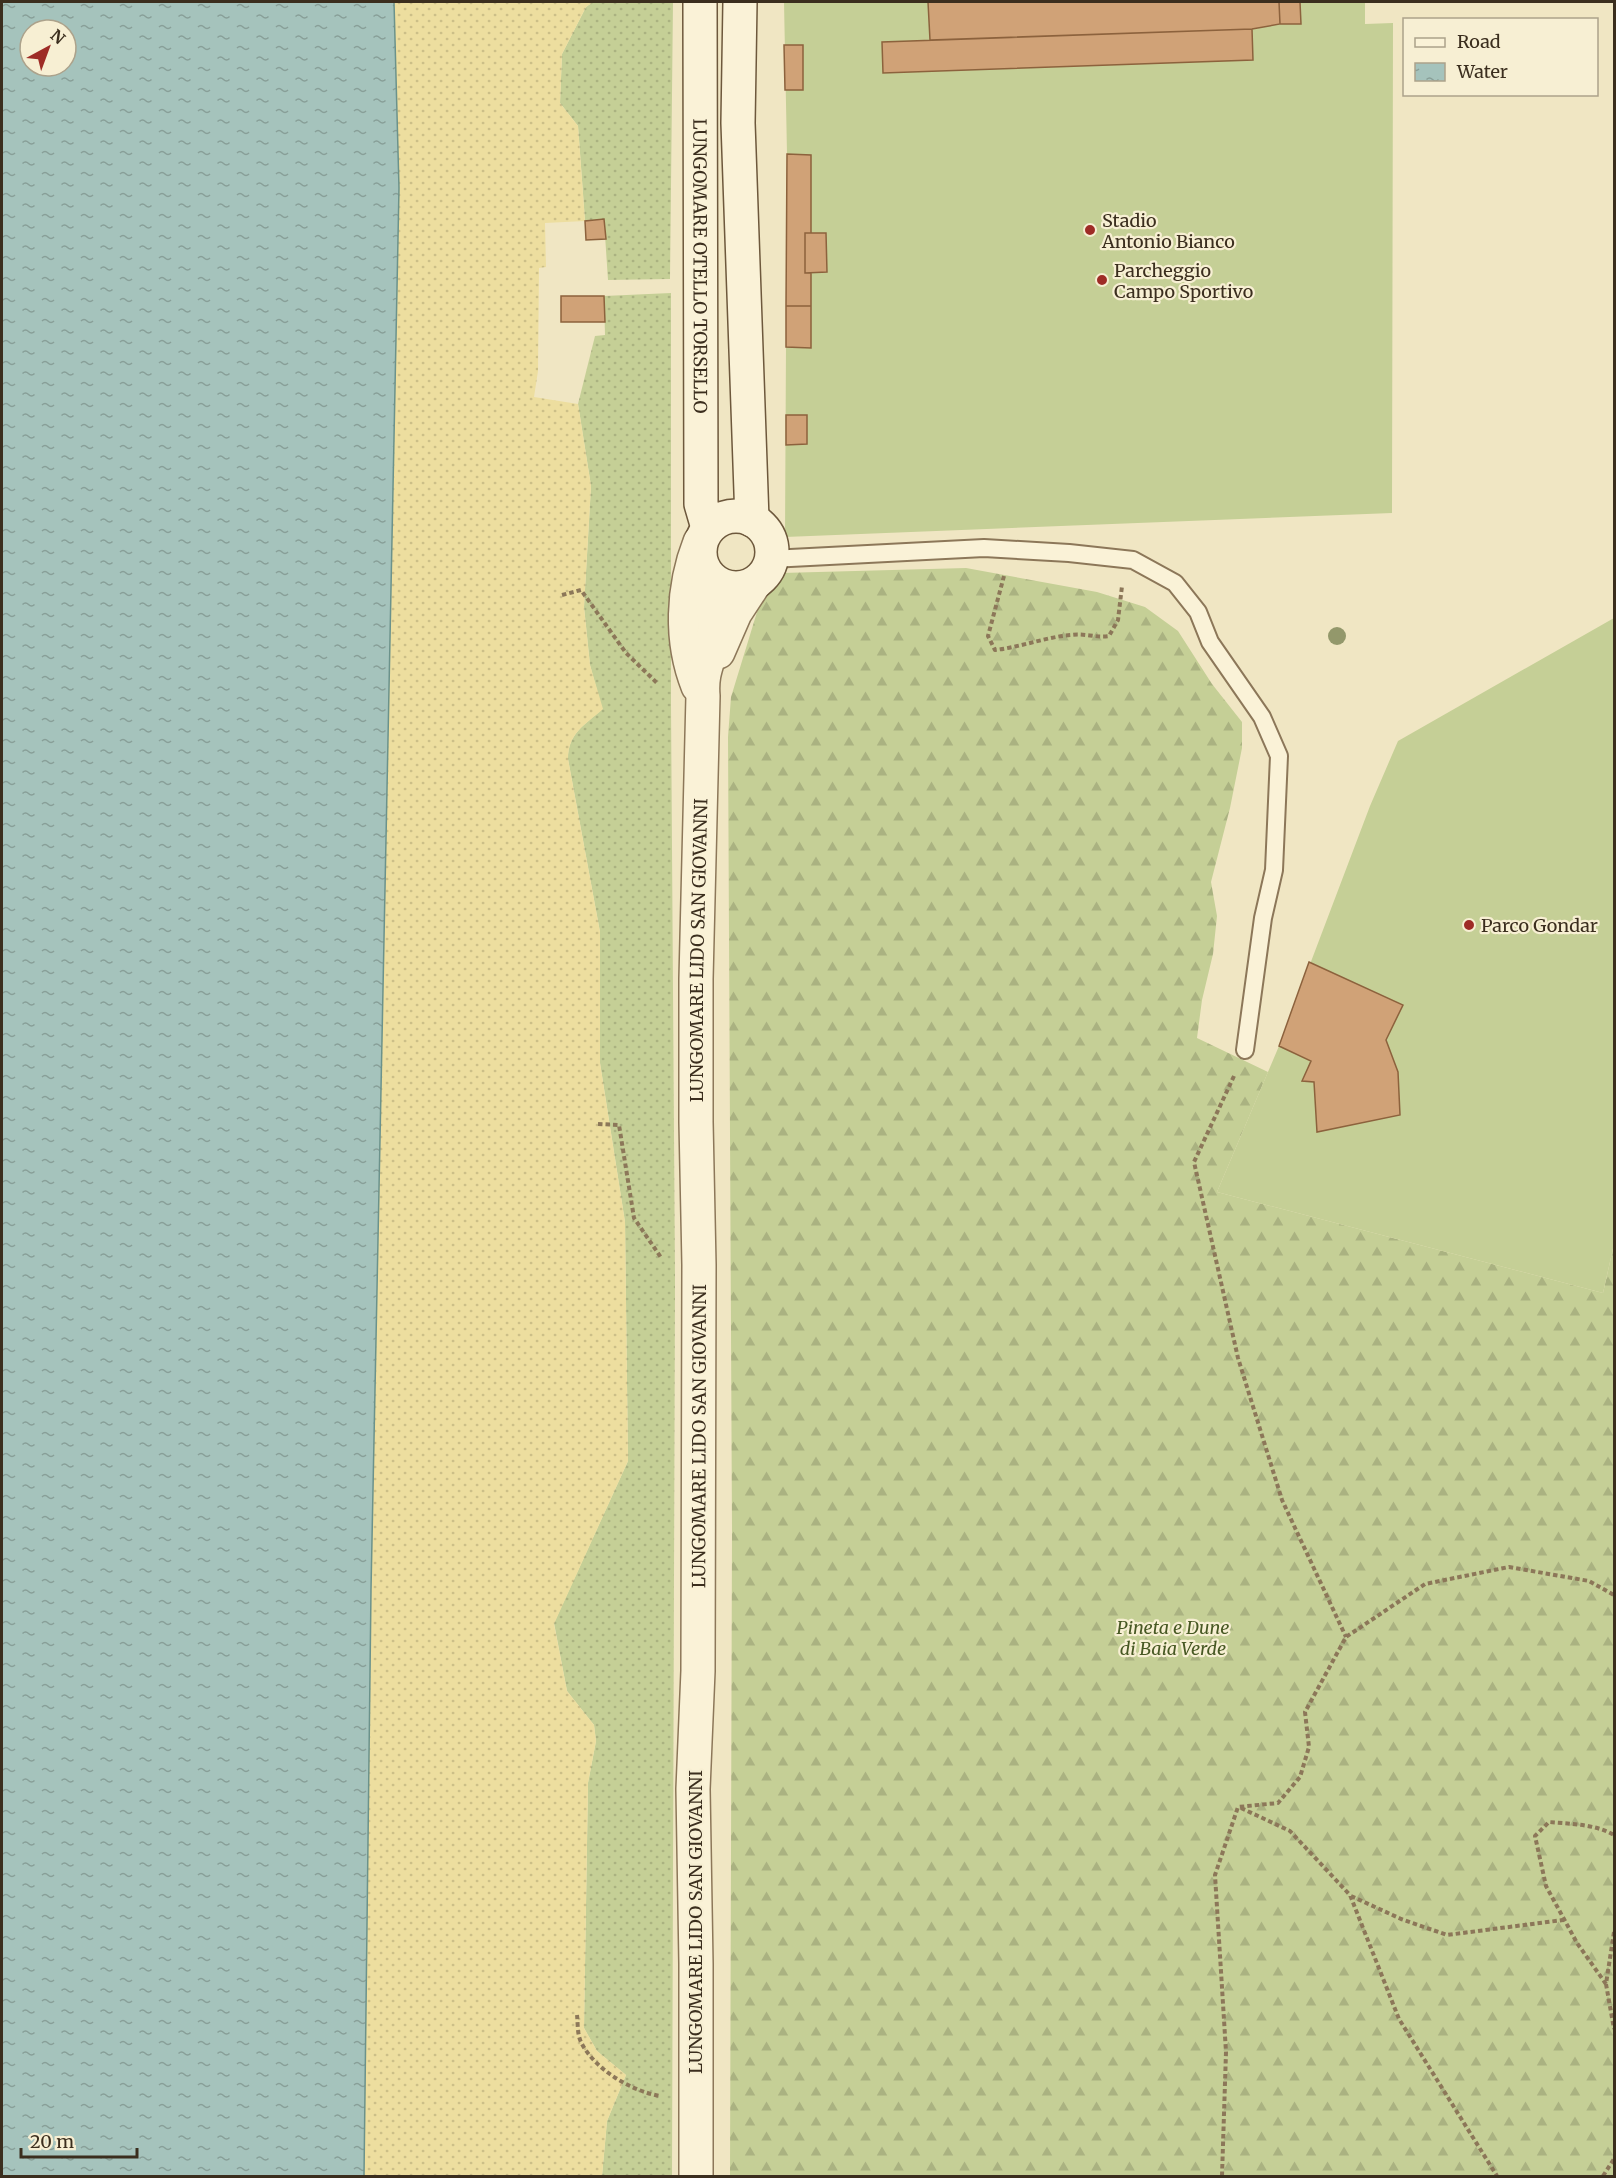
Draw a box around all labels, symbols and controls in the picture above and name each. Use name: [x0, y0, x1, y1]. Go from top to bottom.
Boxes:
north arrow: [18, 18, 78, 78]
legend: [1403, 18, 1598, 96]
text: N: [47, 25, 69, 49]
text: Road: [1457, 30, 1501, 53]
text: Water: [1456, 60, 1508, 83]
street label: LUNGOMARE OTELLO TORSELLO: [689, 118, 712, 414]
place label: Stadio Antonio Bianco: [1101, 209, 1235, 253]
marker: Stadio Antonio Bianco: [1083, 223, 1097, 237]
place label: Parcheggio Campo Sportivo: [1114, 259, 1253, 303]
marker: Parcheggio Campo Sportivo: [1095, 273, 1109, 287]
street label: LUNGOMARE LIDO SAN GIOVANNI: [685, 798, 712, 1102]
place label: Parco Gondar: [1481, 914, 1598, 937]
marker: Parco Gondar: [1462, 918, 1476, 932]
street label: LUNGOMARE LIDO SAN GIOVANNI: [687, 1284, 710, 1588]
park label: Pineta e Dune di Baia Verde: [1117, 1616, 1230, 1660]
street label: LUNGOMARE LIDO SAN GIOVANNI: [684, 1770, 707, 2074]
scale bar: [21, 2121, 136, 2159]
text: 20 m: [30, 2130, 74, 2153]

